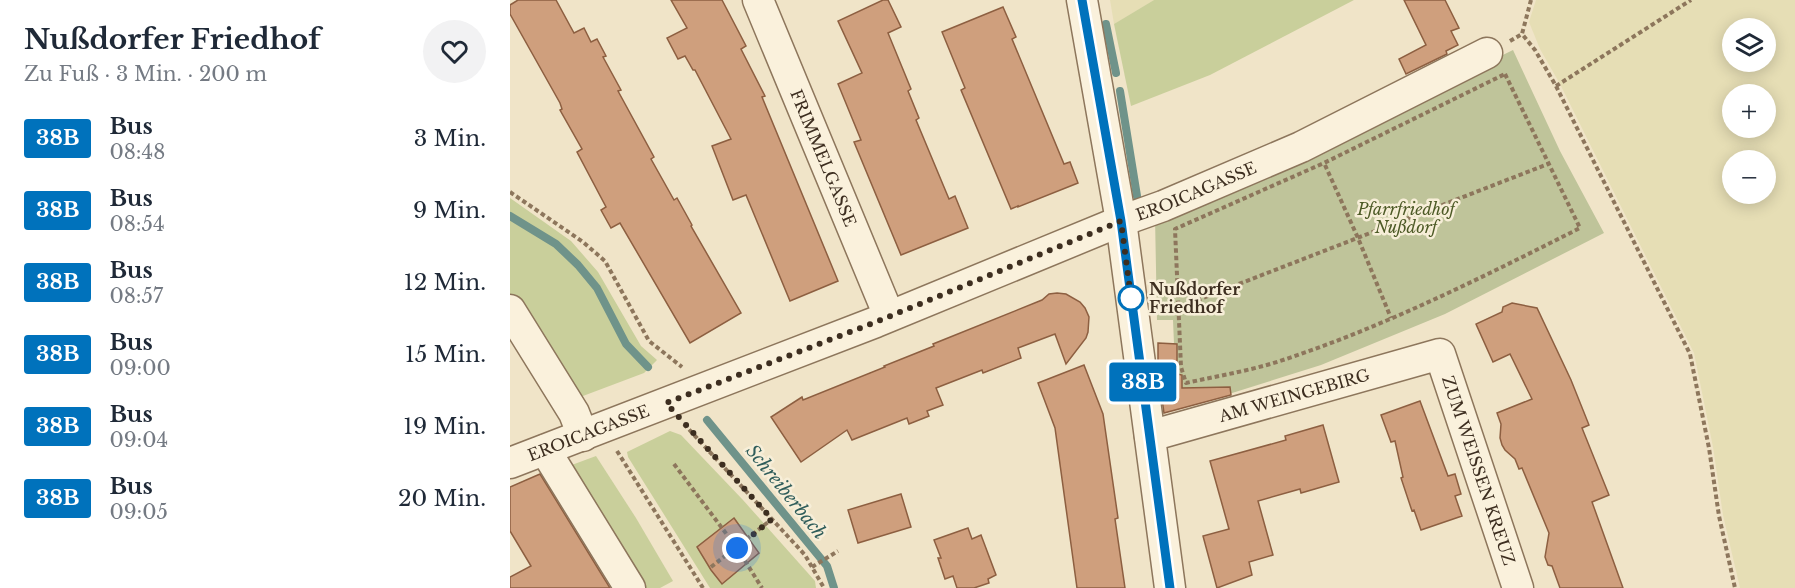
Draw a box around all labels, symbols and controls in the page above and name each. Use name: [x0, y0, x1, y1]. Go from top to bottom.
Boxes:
map controls: [1722, 18, 1776, 204]
button: layers: [1722, 18, 1776, 72]
button: heart: [423, 20, 486, 83]
text: Nußdorfer Friedhof: [24, 22, 321, 57]
text: Zu Fuß · 3 Min. · 200 m: [24, 62, 267, 86]
button: +: [1722, 84, 1776, 138]
street label: FRIMMELGASSE: [786, 86, 861, 229]
text: Bus: [109, 113, 153, 140]
text: 38B: [36, 125, 79, 151]
text: 3 Min.: [414, 125, 486, 152]
text: 08:48: [109, 140, 165, 164]
button: −: [1722, 150, 1776, 204]
street label: EROICAGASSE: [1133, 157, 1259, 225]
text: Bus: [109, 185, 153, 212]
text: 38B: [36, 197, 79, 223]
text: 9 Min.: [413, 197, 486, 224]
park label: Pfarrfriedhof Nußdorf: [1356, 199, 1458, 237]
text: 08:54: [109, 212, 165, 236]
text: Bus: [109, 257, 153, 284]
text: 38B: [36, 269, 79, 295]
text: 12 Min.: [404, 269, 486, 296]
place label: Nußdorfer Friedhof: [1149, 279, 1240, 317]
text: 08:57: [109, 284, 163, 308]
marker: Nußdorfer Friedhof: [1118, 285, 1144, 311]
text: Bus: [109, 329, 153, 356]
text: 38B: [36, 341, 79, 367]
text: 15 Min.: [405, 341, 486, 368]
text: 09:00: [109, 356, 171, 380]
line badge: 38B: [1108, 362, 1178, 401]
street label: AM WEINGEBIRG: [1216, 364, 1372, 426]
text: 38B: [1121, 369, 1165, 395]
street label: ZUM WEISSEN KREUZ: [1438, 373, 1520, 568]
street label: EROICAGASSE: [525, 400, 652, 465]
text: Bus: [109, 401, 153, 428]
text: 38B: [36, 413, 79, 439]
text: 19 Min.: [403, 413, 486, 440]
text: 09:04: [109, 428, 168, 452]
water label: Schreiberbach: [741, 440, 831, 544]
text: Bus: [109, 473, 153, 500]
text: 38B: [36, 485, 79, 511]
text: 20 Min.: [398, 485, 486, 512]
text: 09:05: [109, 500, 168, 524]
your location: [722, 533, 752, 563]

